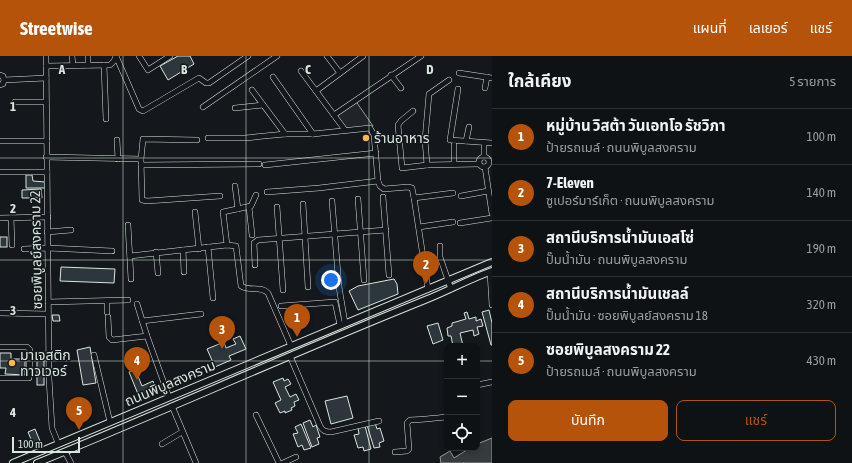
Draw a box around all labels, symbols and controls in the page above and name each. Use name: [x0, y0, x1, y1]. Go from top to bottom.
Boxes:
text: Streetwise: [20, 17, 93, 39]
text: แผนที่: [693, 20, 727, 36]
text: เลเยอร์: [749, 20, 788, 36]
text: แชร์: [810, 20, 832, 36]
text: A: [58, 62, 66, 77]
text: B: [181, 62, 188, 77]
text: C: [305, 62, 311, 77]
text: D: [426, 62, 434, 77]
text: ใกล้เคียง: [508, 71, 571, 91]
text: 5 รายการ: [789, 74, 836, 89]
text: 1: [10, 99, 16, 114]
text: หมู่บ้าน วิสต้า วันเอทโอ รัชวิภา: [546, 117, 726, 134]
text: 1: [518, 129, 524, 144]
text: 100 m: [807, 129, 836, 144]
place label: ร้านอาหาร: [374, 130, 430, 146]
marker: ร้านอาหาร: [361, 133, 371, 143]
text: ป้ายรถเมล์ · ถนนพิบูลสงคราม: [546, 140, 697, 155]
text: 7-Eleven: [546, 174, 594, 191]
text: 2: [518, 185, 524, 200]
text: 140 m: [807, 185, 836, 200]
street label: ซอยพิบูลย์สงคราม 22: [27, 190, 46, 310]
text: ซูเปอร์มาร์เก็ต · ถนนพิบูลสงคราม: [546, 193, 715, 208]
text: 2: [10, 201, 16, 216]
text: สถานีบริการน้ำมันเอสโซ่: [546, 229, 694, 246]
text: 3: [518, 241, 524, 256]
text: 190 m: [807, 241, 836, 256]
pin: 2: [413, 251, 439, 284]
text: ปั๊มน้ำมัน · ถนนพิบูลสงคราม: [546, 252, 687, 267]
your location: [321, 270, 341, 290]
text: สถานีบริการน้ำมันเชลล์: [546, 285, 689, 302]
text: 4: [518, 297, 524, 312]
text: 320 m: [807, 297, 836, 312]
text: 3: [10, 303, 16, 318]
pin: 1: [284, 304, 310, 337]
text: ปั๊มน้ำมัน · ซอยพิบูลย์สงคราม 18: [546, 308, 708, 323]
pin: 3: [209, 316, 235, 349]
text: ซอยพิบูลสงคราม 22: [546, 341, 670, 358]
map controls: [444, 343, 480, 451]
button: +: [444, 343, 480, 379]
place label: มาเจสติก ทาวเวอร์: [20, 347, 71, 379]
pin: 4: [124, 347, 150, 380]
text: 5: [518, 353, 524, 368]
text: 430 m: [807, 353, 836, 368]
street label: ถนนพิบูลสงคราม: [122, 357, 218, 410]
marker: มาเจสติก ทาวเวอร์: [7, 358, 17, 368]
text: ป้ายรถเมล์ · ถนนพิบูลสงคราม: [546, 364, 697, 379]
button: −: [444, 379, 480, 415]
pin: 5: [66, 397, 92, 430]
button: บันทึก: [508, 400, 668, 441]
button: แชร์: [676, 400, 836, 441]
text: 4: [9, 405, 16, 420]
button: locate: [444, 415, 480, 451]
scale bar: [12, 435, 80, 454]
text: 100 m: [18, 438, 43, 450]

